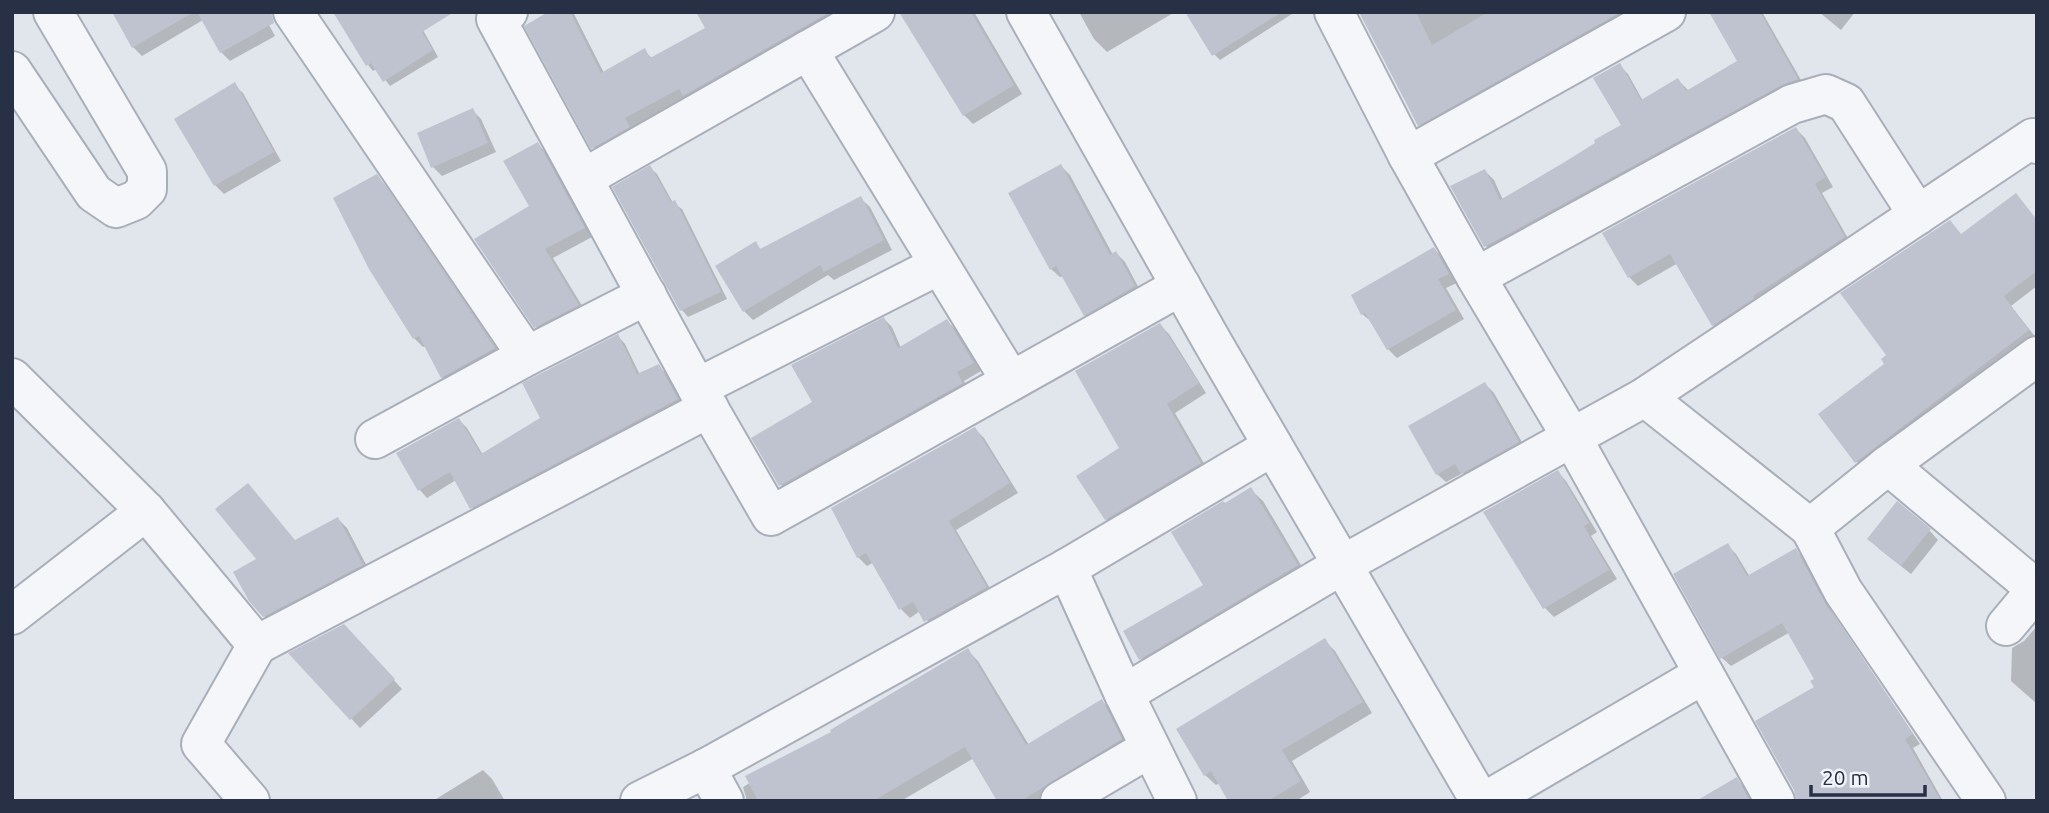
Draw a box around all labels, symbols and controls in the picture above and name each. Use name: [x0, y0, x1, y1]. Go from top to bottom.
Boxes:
scale bar: [1811, 754, 1925, 798]
text: 20 m: [1822, 765, 1869, 789]

